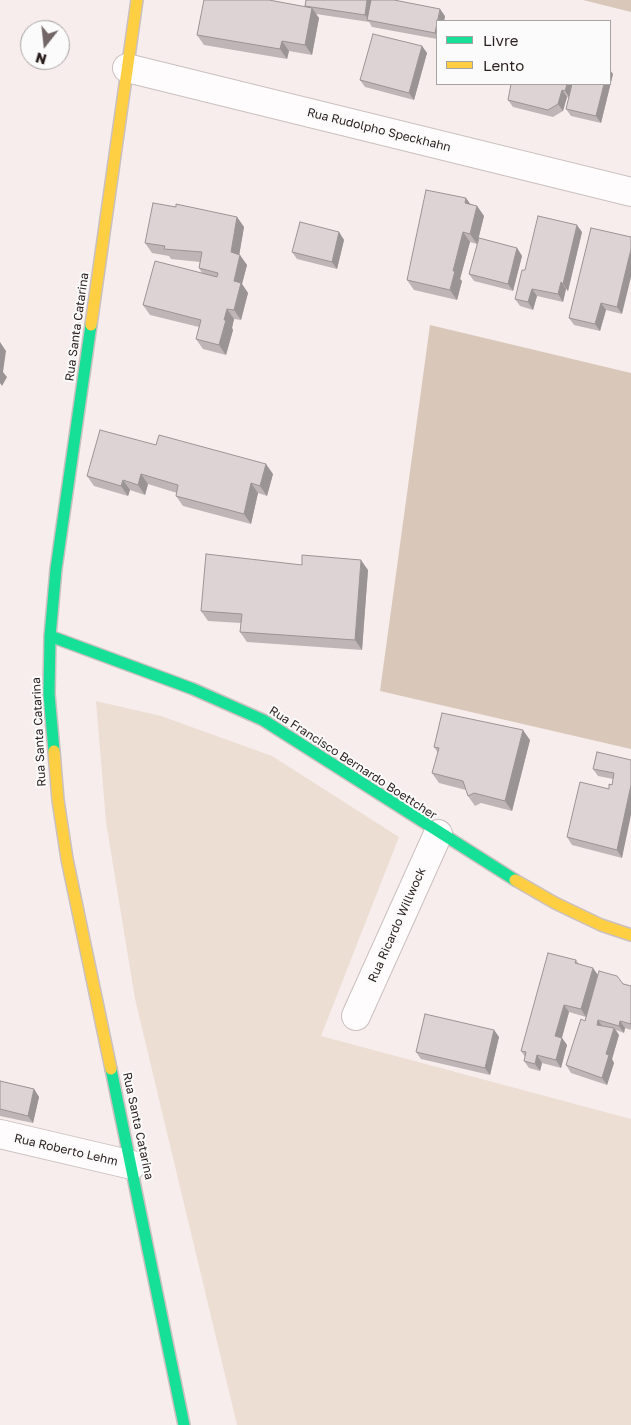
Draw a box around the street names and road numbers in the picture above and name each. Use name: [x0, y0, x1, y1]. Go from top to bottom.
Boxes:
street label: Rua Rudolpho Speckhahn: [306, 105, 452, 155]
street label: Rua Santa Catarina: [62, 272, 92, 382]
street label: Rua Santa Catarina: [29, 677, 49, 787]
street label: Rua Francisco Bernardo Boettcher: [267, 703, 439, 823]
street label: Rua Ricardo Willwock: [365, 865, 429, 985]
street label: Rua Santa Catarina: [120, 1071, 156, 1181]
street label: Rua Roberto Lehm: [13, 1131, 119, 1169]

